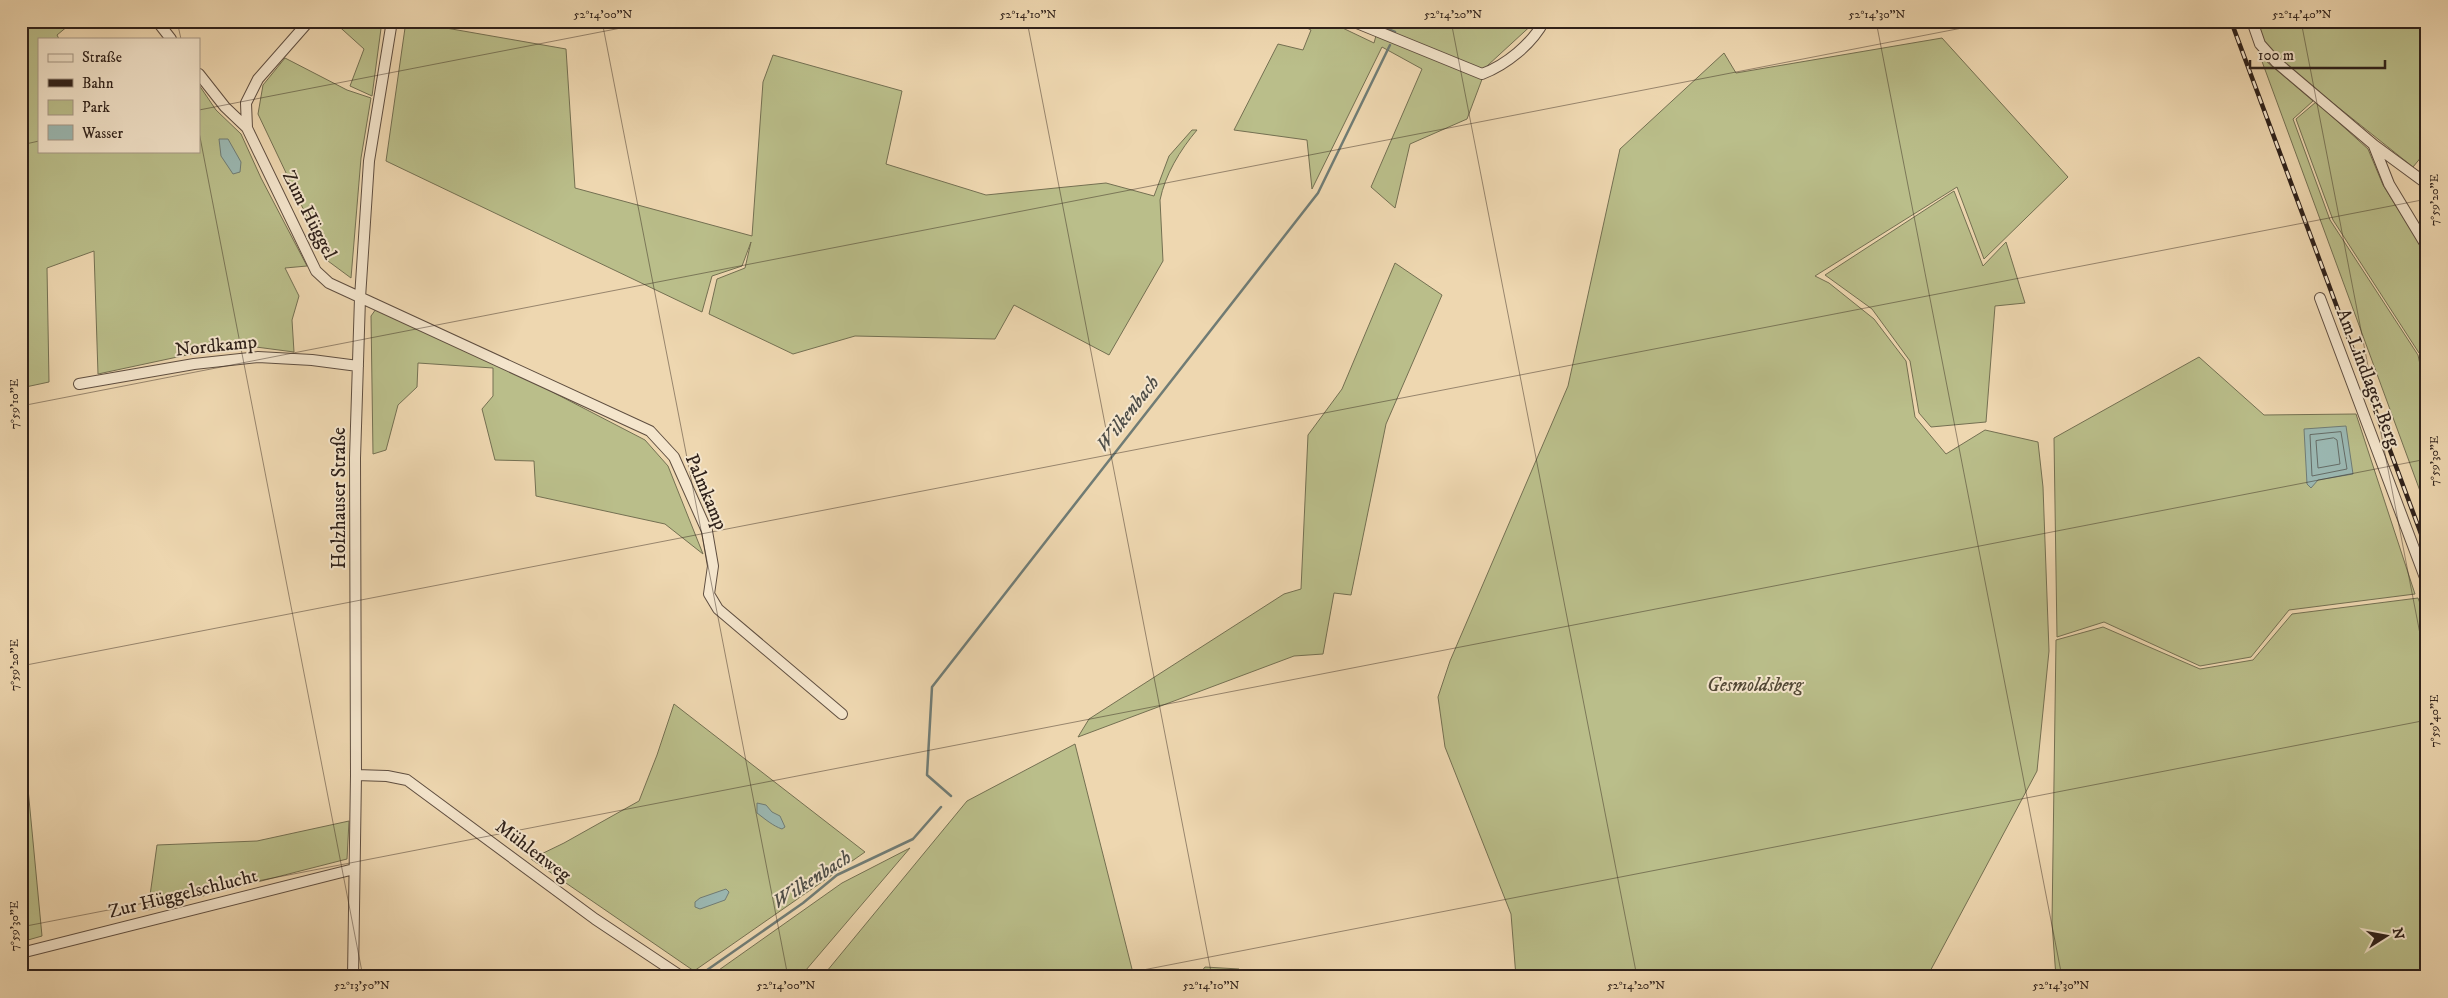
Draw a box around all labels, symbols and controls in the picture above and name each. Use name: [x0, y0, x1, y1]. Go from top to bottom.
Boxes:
text: 52°14'00"N: [574, 7, 633, 22]
text: 52°14'10"N: [1000, 7, 1057, 22]
text: 52°14'20"N: [1424, 7, 1482, 22]
text: 52°14'30"N: [1849, 7, 1906, 22]
text: 52°14'40"N: [2272, 7, 2332, 22]
legend: [38, 38, 200, 152]
scale bar: [2250, 38, 2386, 70]
text: 100 m: [2258, 46, 2294, 65]
text: Straße: [82, 48, 122, 67]
text: Bahn: [82, 74, 114, 93]
text: Park: [82, 98, 111, 117]
text: Wasser: [81, 124, 123, 143]
street label: Zum Hüggel: [277, 167, 341, 264]
text: 7°59'20"E: [2427, 174, 2442, 226]
street label: Am Lindlager Berg: [2331, 305, 2405, 451]
street label: Nordkamp: [174, 330, 258, 362]
water label: Wilkenbach: [1091, 371, 1165, 457]
text: 7°59'10"E: [7, 378, 22, 429]
street label: Holzhauser Straße: [328, 427, 351, 569]
text: 7°59'30"E: [2427, 435, 2442, 486]
street label: Palmkamp: [680, 451, 732, 533]
text: 7°59'20"E: [7, 639, 22, 691]
park label: Gesmoldsberg: [1707, 674, 1804, 697]
text: 7°59'40"E: [2427, 694, 2442, 748]
street label: Mühlenweg: [491, 815, 576, 887]
water label: Wilkenbach: [768, 845, 856, 915]
street label: Zur Hüggelschlucht: [106, 864, 260, 924]
text: 7°59'30"E: [7, 900, 22, 951]
north arrow: [2360, 910, 2410, 960]
text: N: [2388, 926, 2408, 942]
text: 52°13'50"N: [334, 978, 390, 993]
text: 52°14'00"N: [757, 978, 816, 993]
text: 52°14'10"N: [1183, 978, 1240, 993]
text: 52°14'20"N: [1607, 978, 1665, 993]
text: 52°14'30"N: [2033, 978, 2090, 993]

